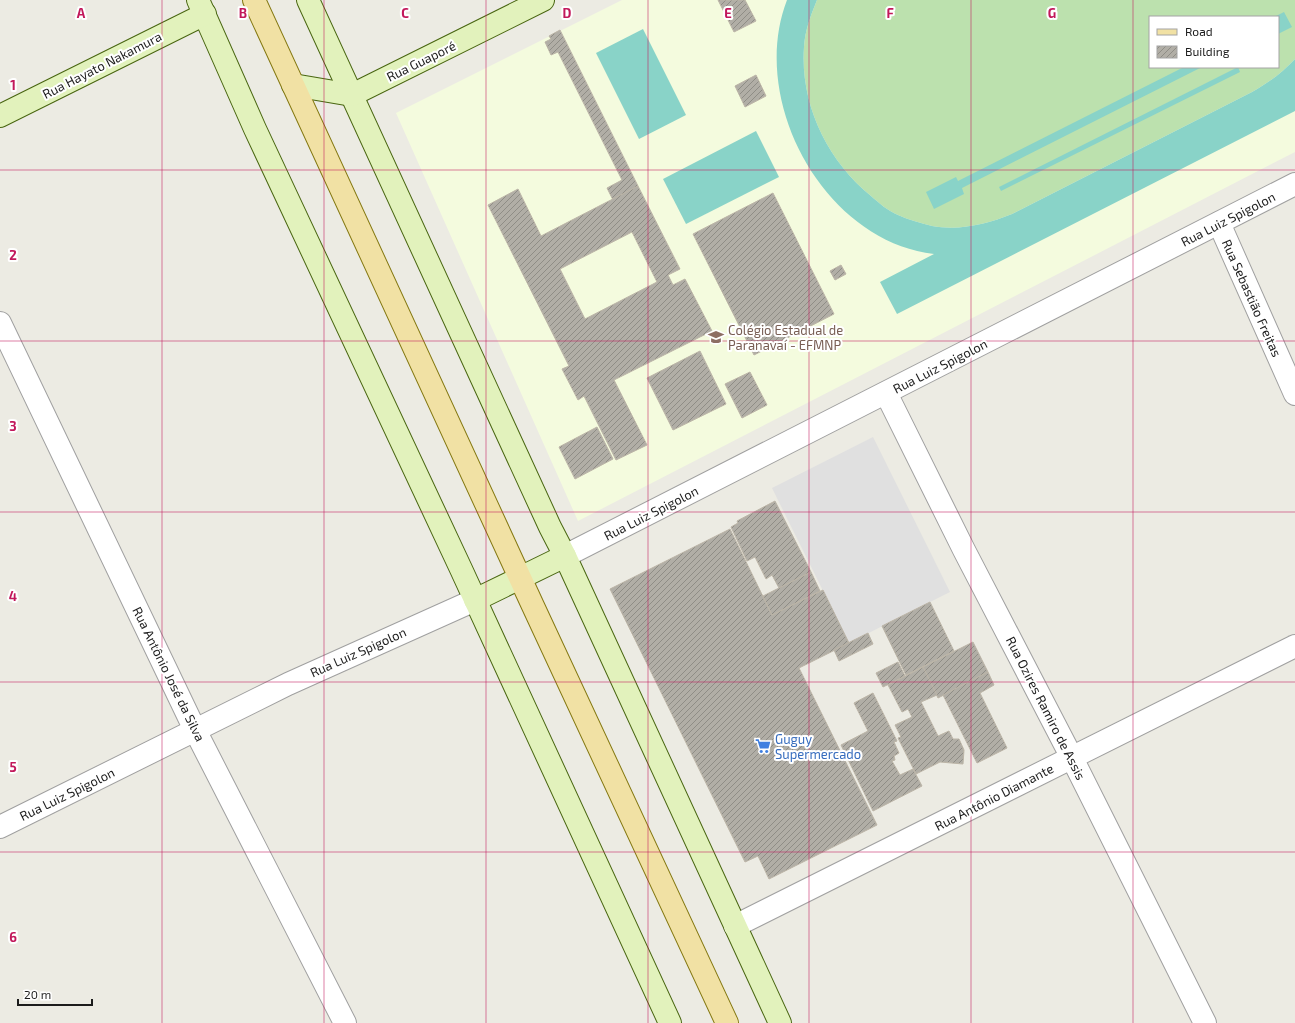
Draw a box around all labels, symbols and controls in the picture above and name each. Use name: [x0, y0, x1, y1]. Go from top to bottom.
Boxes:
text: A: [77, 5, 86, 21]
text: B: [239, 5, 247, 21]
text: C: [401, 5, 409, 21]
text: D: [563, 5, 572, 21]
text: E: [724, 5, 732, 21]
text: F: [886, 5, 894, 21]
text: G: [1048, 5, 1056, 21]
legend: [1149, 16, 1279, 68]
text: Road: [1185, 24, 1213, 38]
street label: Rua Hayato Nakamura: [40, 28, 164, 102]
street label: Rua Guaporé: [384, 37, 458, 85]
text: Building: [1185, 44, 1230, 58]
text: 1: [10, 77, 16, 93]
street label: Rua Luiz Spigolon: [1178, 188, 1278, 250]
street label: Rua Sebastião Freitas: [1219, 237, 1285, 359]
text: 2: [9, 247, 17, 263]
place label: Colégio Estadual de Paranavaí - EFMNP: [728, 322, 843, 353]
school or university icon: Colégio Estadual de Paranavaí - EFMNP: [707, 328, 725, 346]
street label: Rua Luiz Spigolon: [890, 335, 990, 397]
text: 3: [9, 418, 17, 434]
street label: Rua Luiz Spigolon: [601, 482, 701, 544]
text: 4: [9, 588, 17, 604]
street label: Rua Antônio José da Silva: [129, 604, 209, 744]
street label: Rua Luiz Spigolon: [307, 624, 409, 680]
street label: Rua Ozires Ramiro de Assis: [1003, 634, 1089, 782]
place label: Guguy Supermercado: [775, 731, 861, 762]
supermarket icon: Guguy Supermercado: [754, 737, 772, 755]
text: 5: [9, 759, 17, 775]
street label: Rua Antônio Diamante: [932, 760, 1056, 834]
street label: Rua Luiz Spigolon: [17, 764, 117, 824]
text: 6: [9, 929, 17, 945]
scale bar: [18, 981, 92, 1007]
text: 20 m: [24, 987, 51, 1001]

